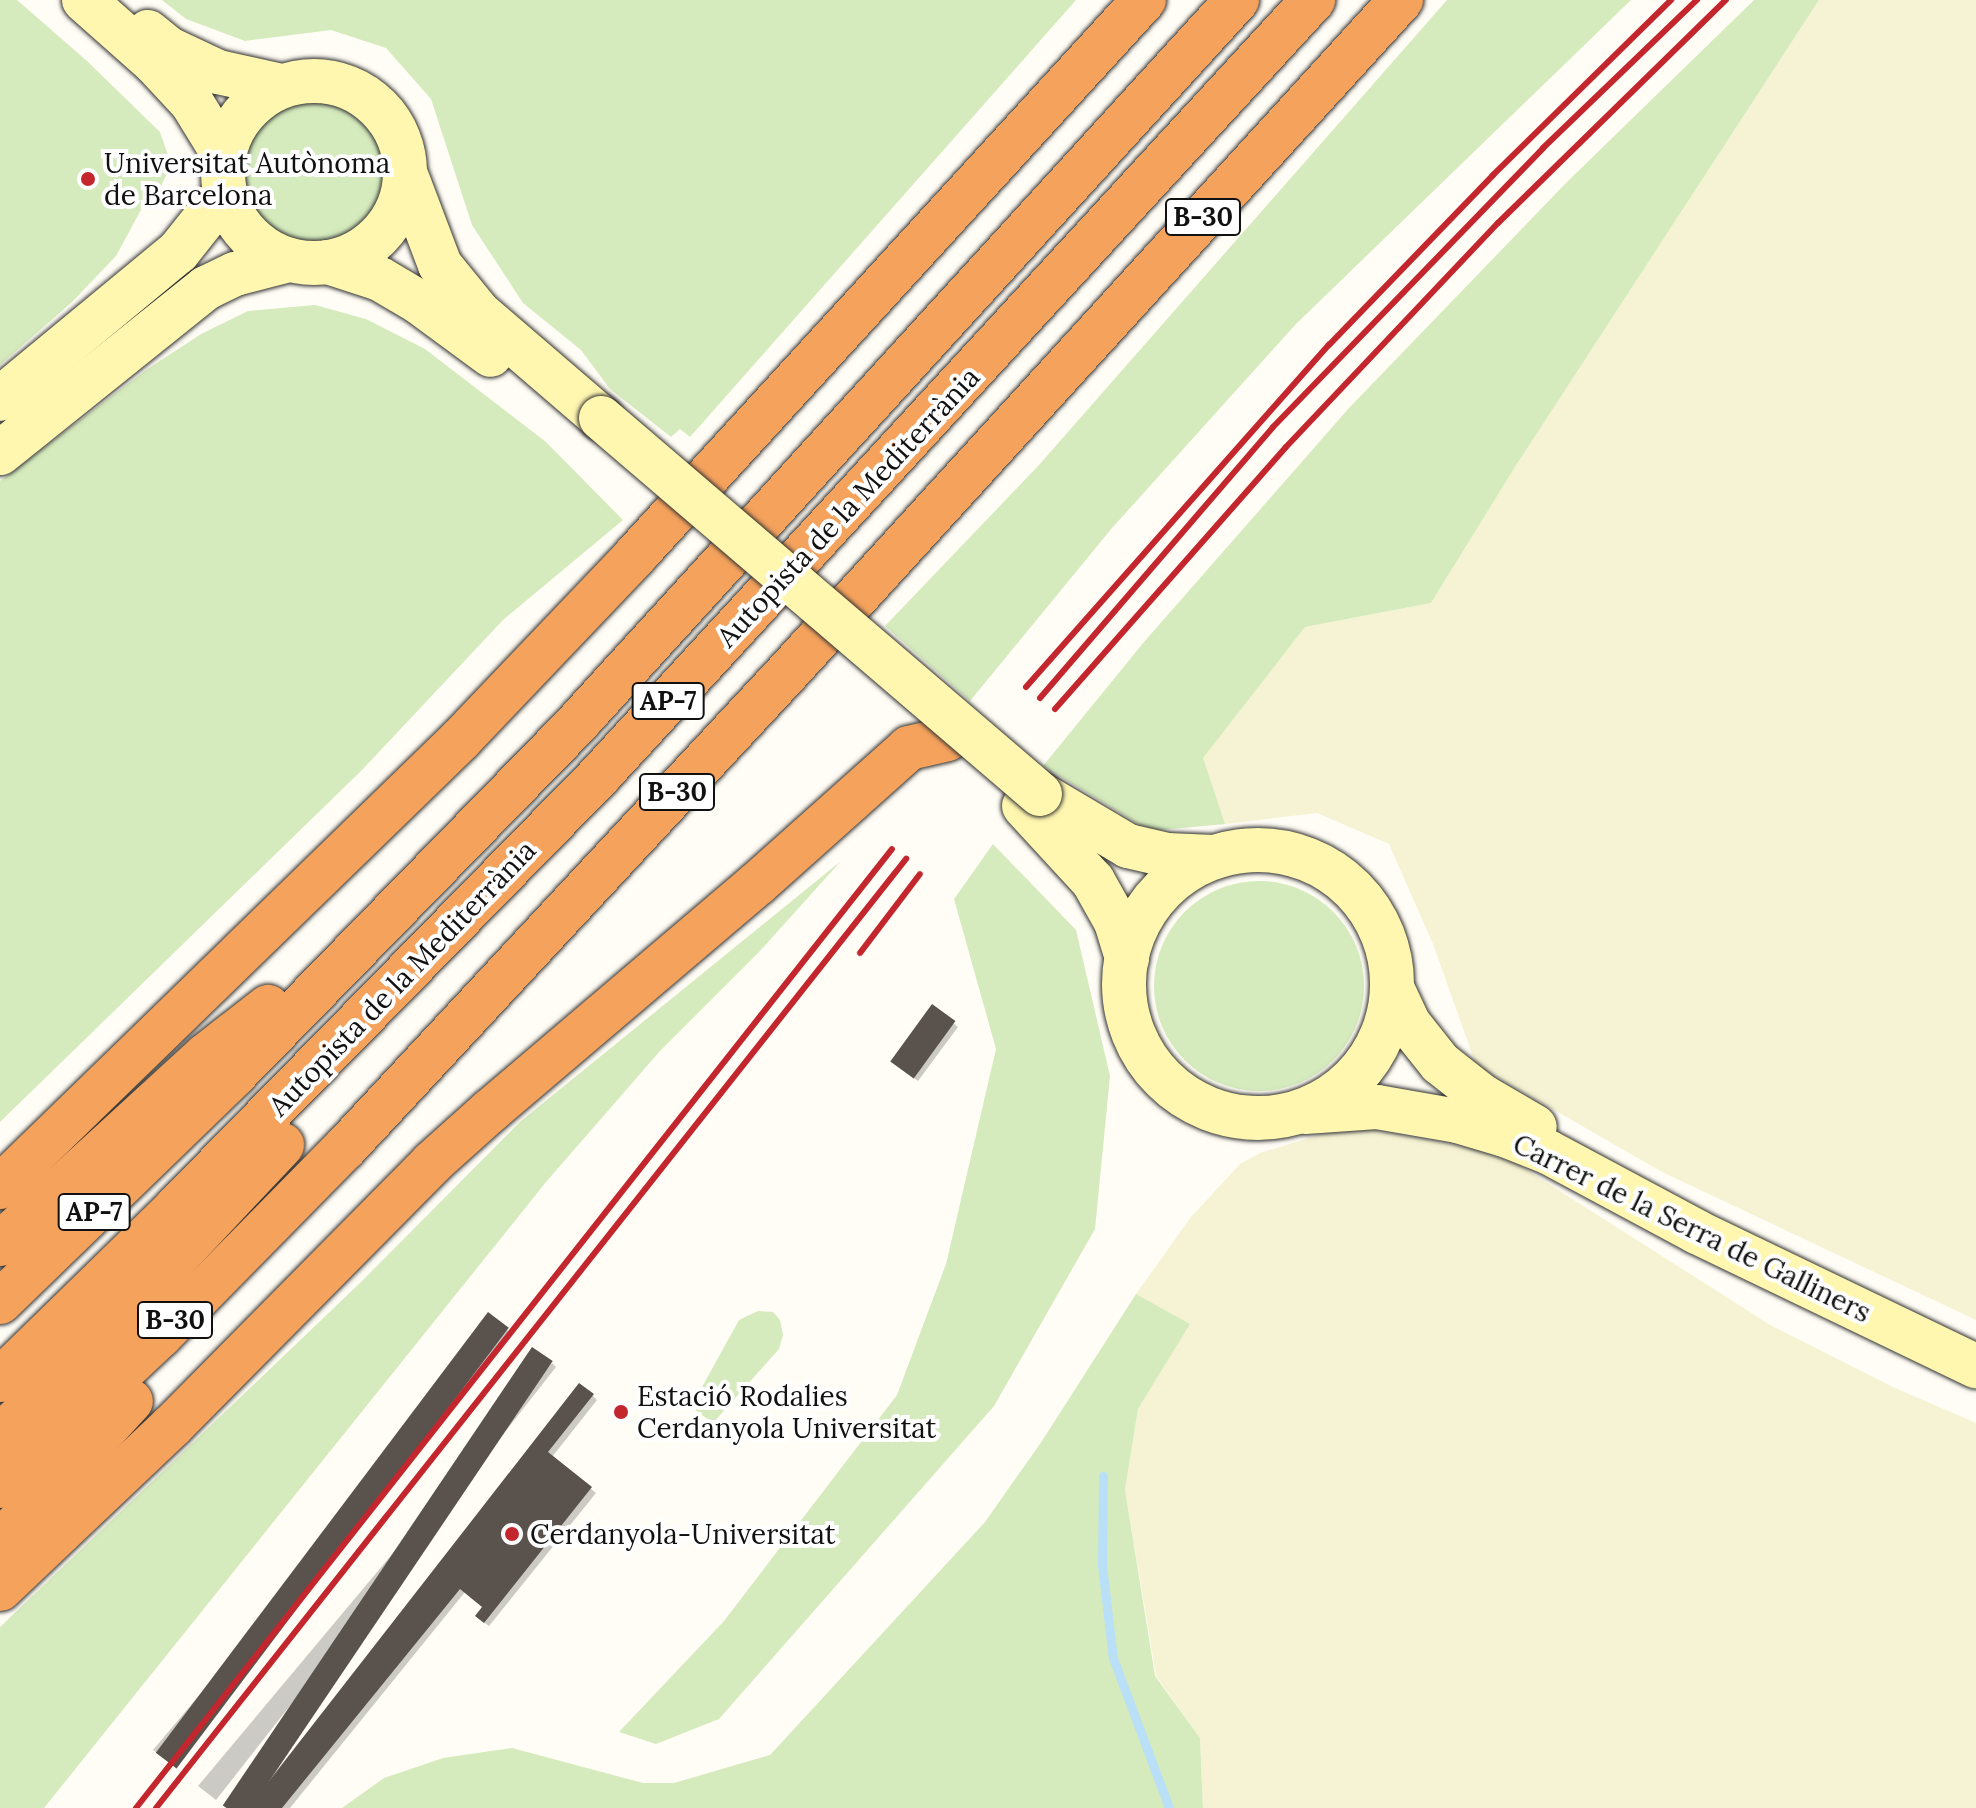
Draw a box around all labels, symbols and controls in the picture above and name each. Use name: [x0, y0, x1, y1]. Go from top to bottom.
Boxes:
place label: Universitat Autònoma de Barcelona: [104, 146, 390, 212]
marker: Universitat Autònoma de Barcelona: [79, 170, 97, 188]
road number: B-30: [1163, 195, 1243, 239]
street label: Autopista de la Mediterrània: [710, 360, 986, 654]
road number: AP-7: [630, 679, 706, 723]
road number: B-30: [637, 770, 717, 814]
street label: Autopista de la Mediterrània: [261, 833, 543, 1123]
street label: Carrer de la Serra de Galliners: [1508, 1127, 1876, 1329]
road number: AP-7: [56, 1190, 132, 1234]
road number: B-30: [135, 1298, 215, 1342]
place label: Estació Rodalies Cerdanyola Universitat: [637, 1379, 936, 1445]
marker: Estació Rodalies Cerdanyola Universitat: [612, 1403, 630, 1421]
place label: Cerdanyola-Universitat: [530, 1517, 836, 1551]
marker: Cerdanyola-Universitat: [501, 1523, 523, 1545]

